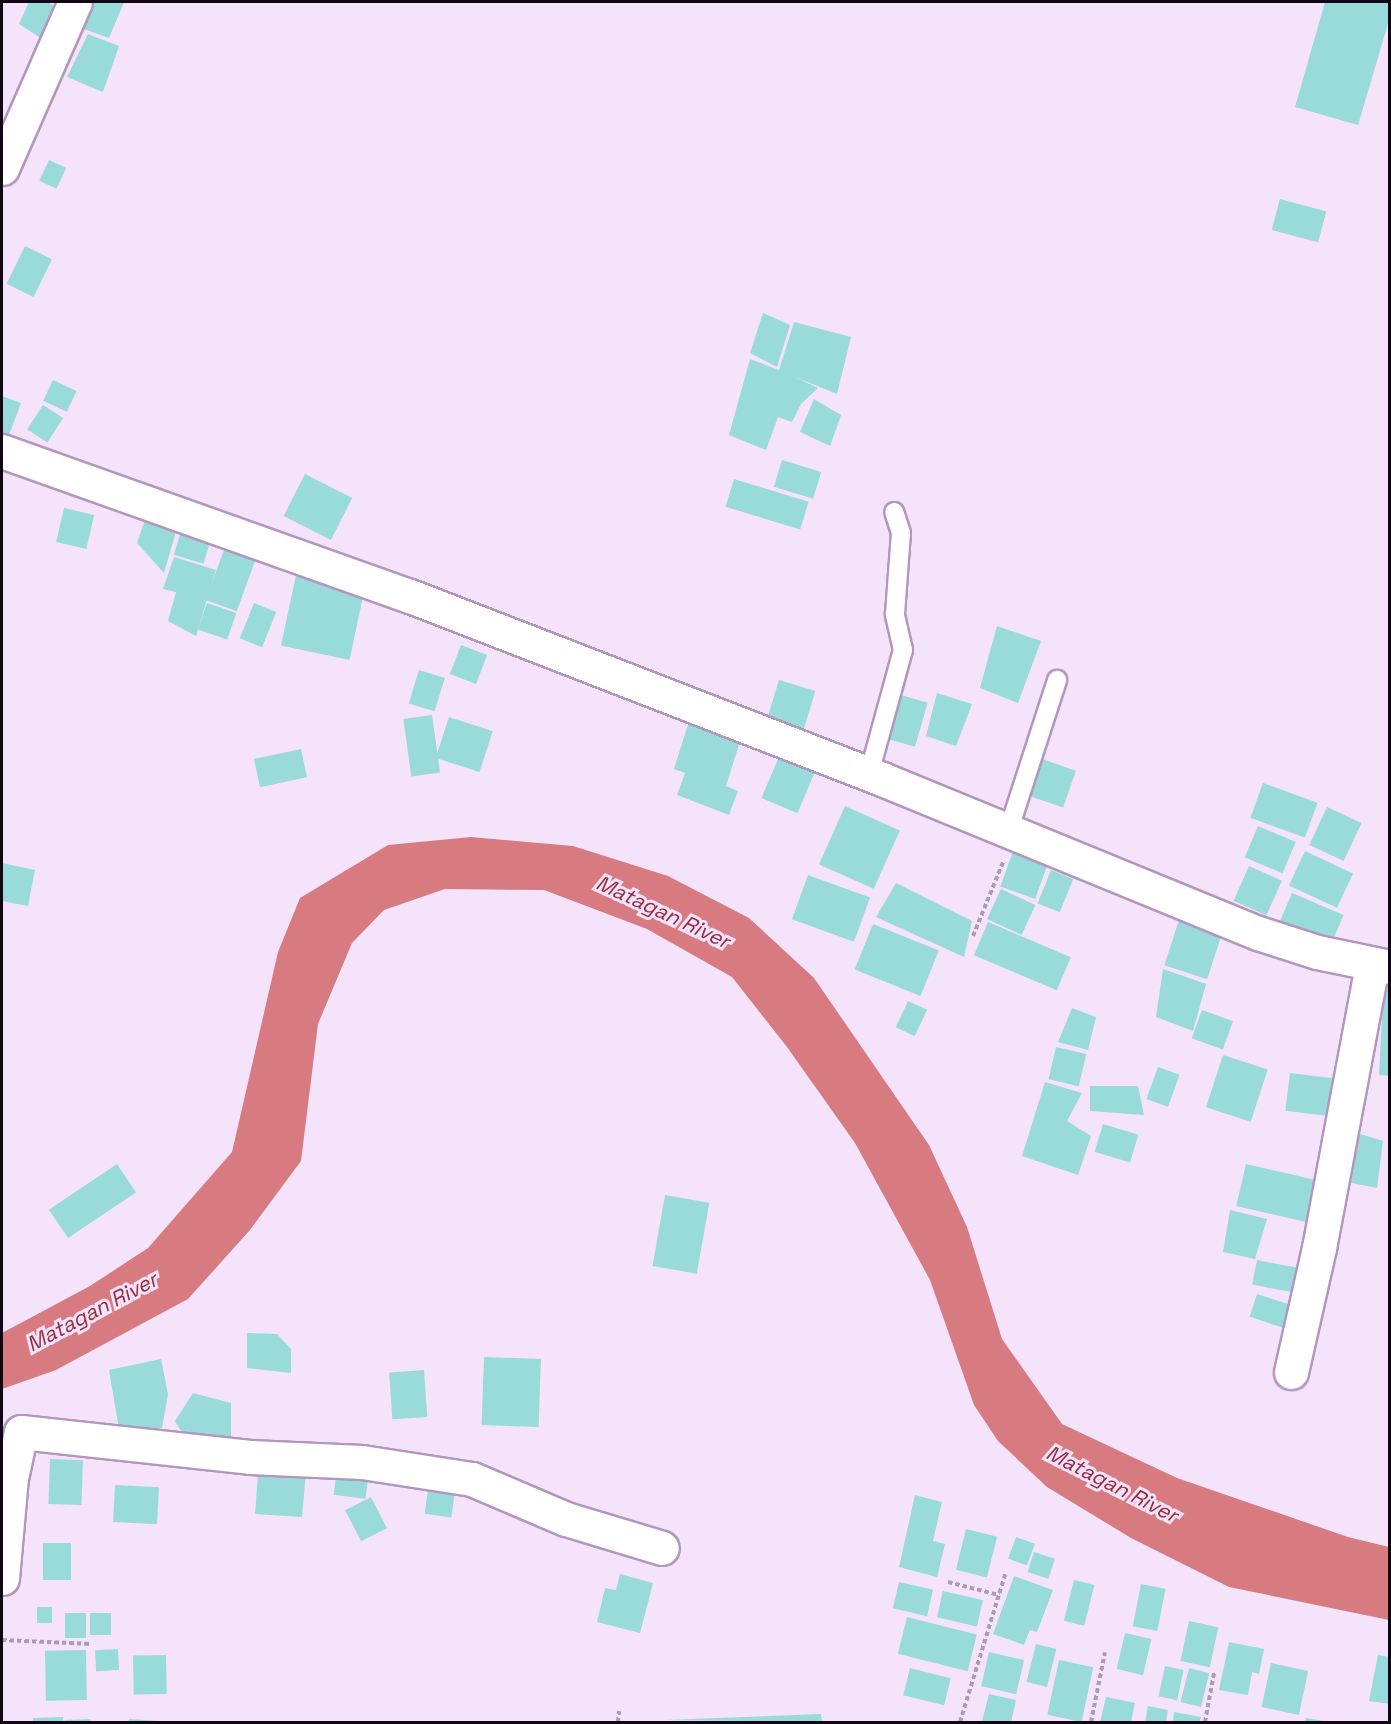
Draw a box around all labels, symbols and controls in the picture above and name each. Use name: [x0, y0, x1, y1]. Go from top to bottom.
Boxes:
water label: Matagan River: [592, 870, 734, 954]
water label: Matagan River: [22, 1267, 162, 1357]
water label: Matagan River: [1042, 1440, 1182, 1528]

